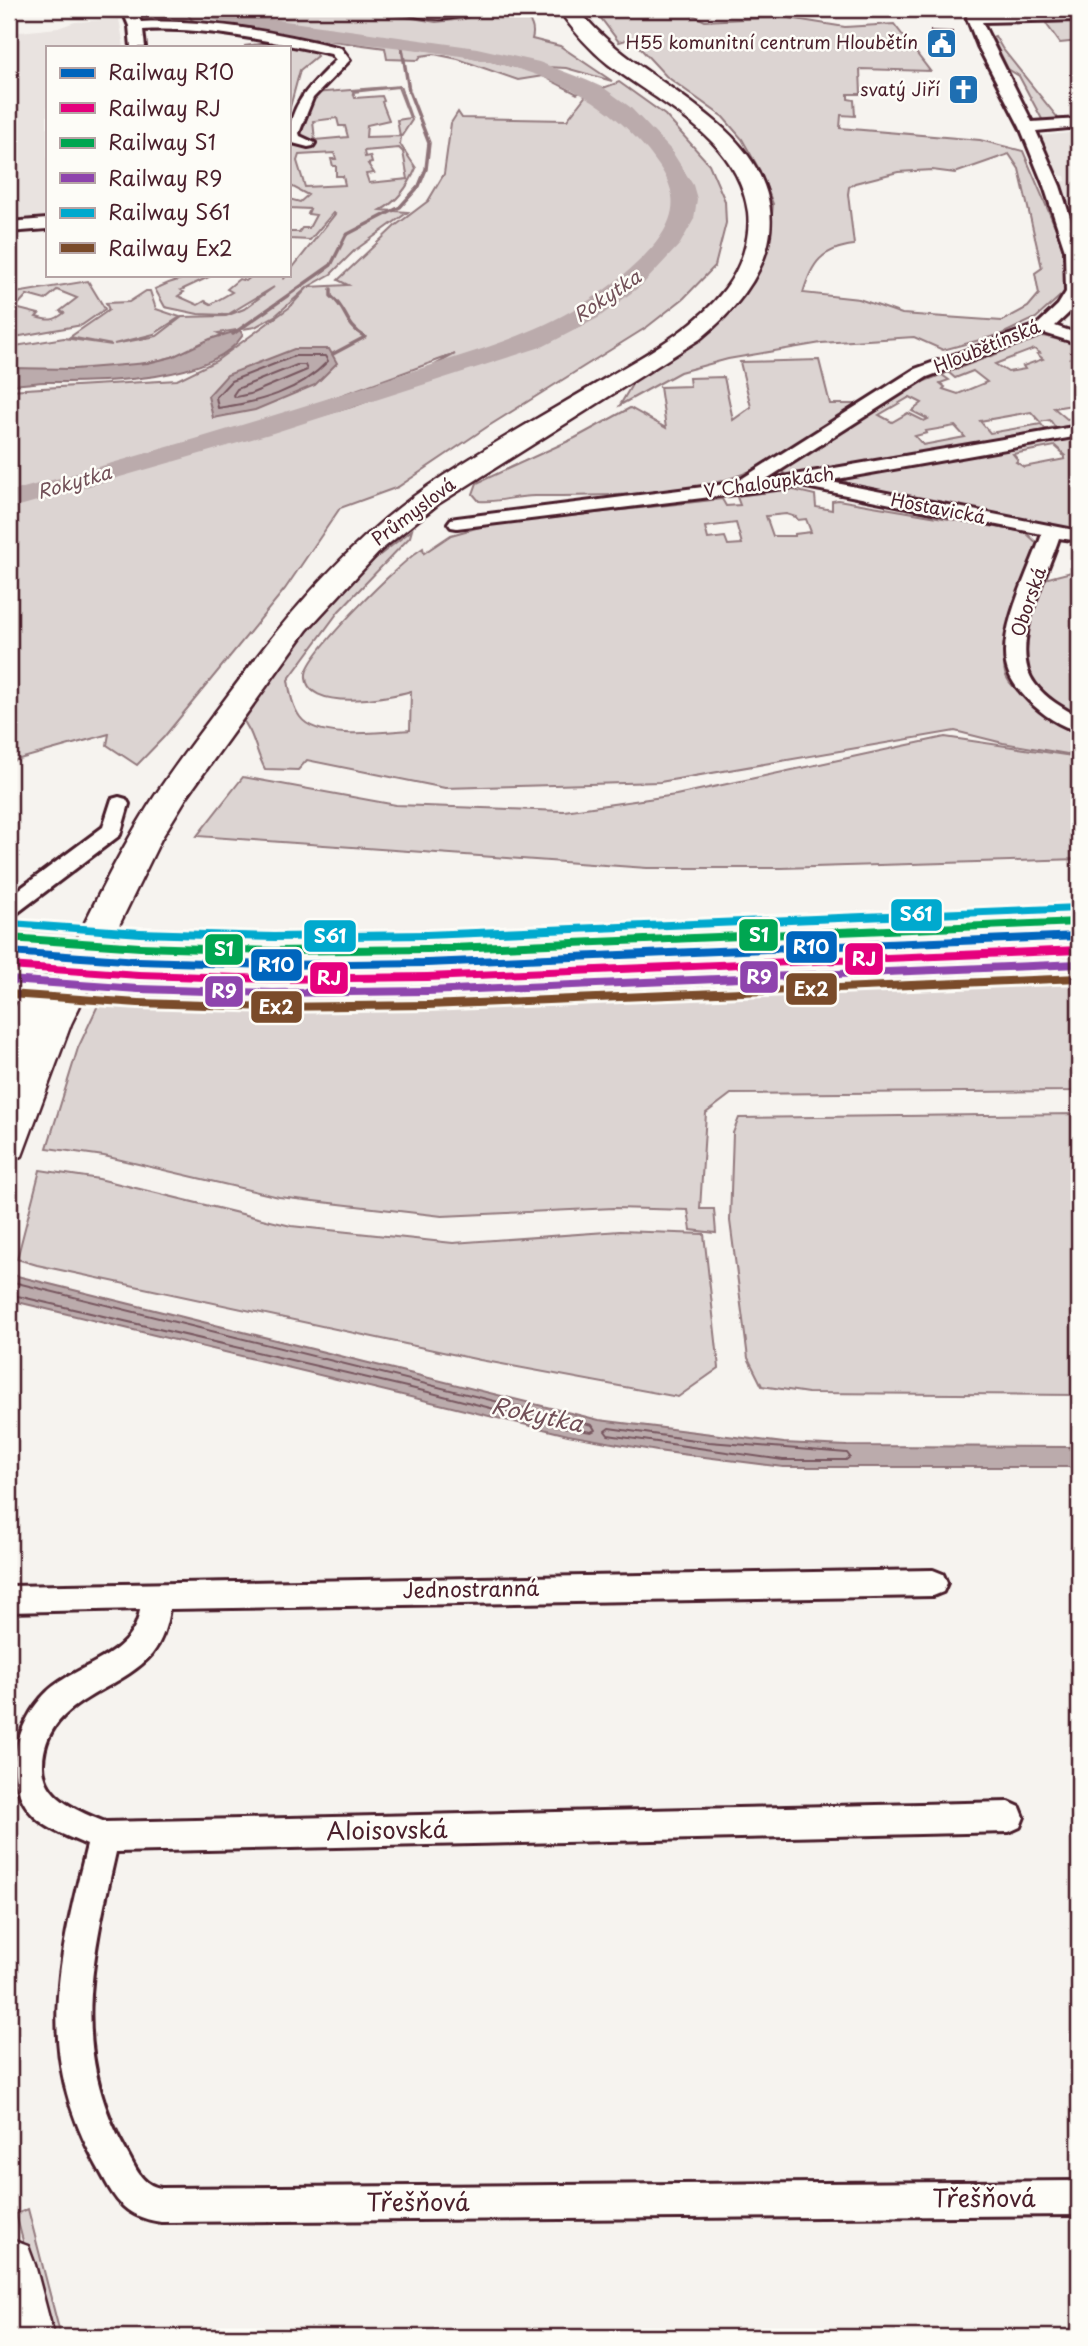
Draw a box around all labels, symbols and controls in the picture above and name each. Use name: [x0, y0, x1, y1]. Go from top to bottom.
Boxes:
public building icon: H55 komunitní centrum Hloubětín: [924, 26, 958, 60]
place label: H55 komunitní centrum Hloubětín: [626, 28, 918, 55]
legend: [46, 46, 290, 276]
text: Railway R10: [108, 55, 234, 87]
church icon: svatý Jiří: [946, 73, 980, 107]
place label: svatý Jiří: [860, 75, 940, 102]
text: Railway RJ: [108, 91, 221, 123]
text: Railway S1: [108, 125, 216, 157]
text: Railway R9: [108, 161, 222, 193]
text: Railway S61: [108, 195, 230, 227]
text: Railway Ex2: [108, 231, 233, 263]
water label: Rokytka: [567, 262, 647, 328]
street label: Hloubětínská: [929, 312, 1045, 379]
water label: Rokytka: [33, 457, 115, 505]
street label: V Chaloupkách: [702, 459, 836, 504]
street label: Průmyslová: [365, 470, 461, 551]
street label: Hostavická: [889, 485, 989, 530]
street label: Oborská: [1003, 562, 1052, 640]
line badge: S61: [890, 898, 943, 932]
text: S61: [900, 899, 932, 927]
line badge: S1: [738, 918, 779, 952]
line badge: S61: [303, 919, 357, 953]
text: S1: [749, 920, 769, 948]
text: S61: [314, 921, 346, 949]
line badge: R10: [785, 930, 838, 964]
text: R10: [793, 932, 829, 960]
line badge: S1: [204, 933, 244, 966]
text: S1: [214, 934, 234, 962]
line badge: RJ: [844, 942, 884, 976]
text: RJ: [852, 944, 876, 972]
line badge: R10: [250, 948, 303, 982]
text: R10: [258, 950, 294, 978]
line badge: R9: [739, 960, 779, 994]
line badge: RJ: [309, 961, 349, 995]
text: R9: [746, 962, 772, 990]
text: RJ: [317, 963, 341, 991]
line badge: Ex2: [785, 972, 838, 1006]
text: Ex2: [794, 974, 828, 1002]
line badge: R9: [204, 975, 244, 1008]
text: R9: [211, 976, 237, 1004]
line badge: Ex2: [250, 990, 303, 1024]
text: Ex2: [259, 992, 293, 1020]
water label: Rokytka: [488, 1387, 587, 1440]
street label: Jednostranná: [402, 1571, 540, 1605]
street label: Aloisovská: [326, 1810, 448, 1848]
street label: Třešňová: [932, 2179, 1036, 2215]
street label: Třešňová: [366, 2183, 470, 2219]

